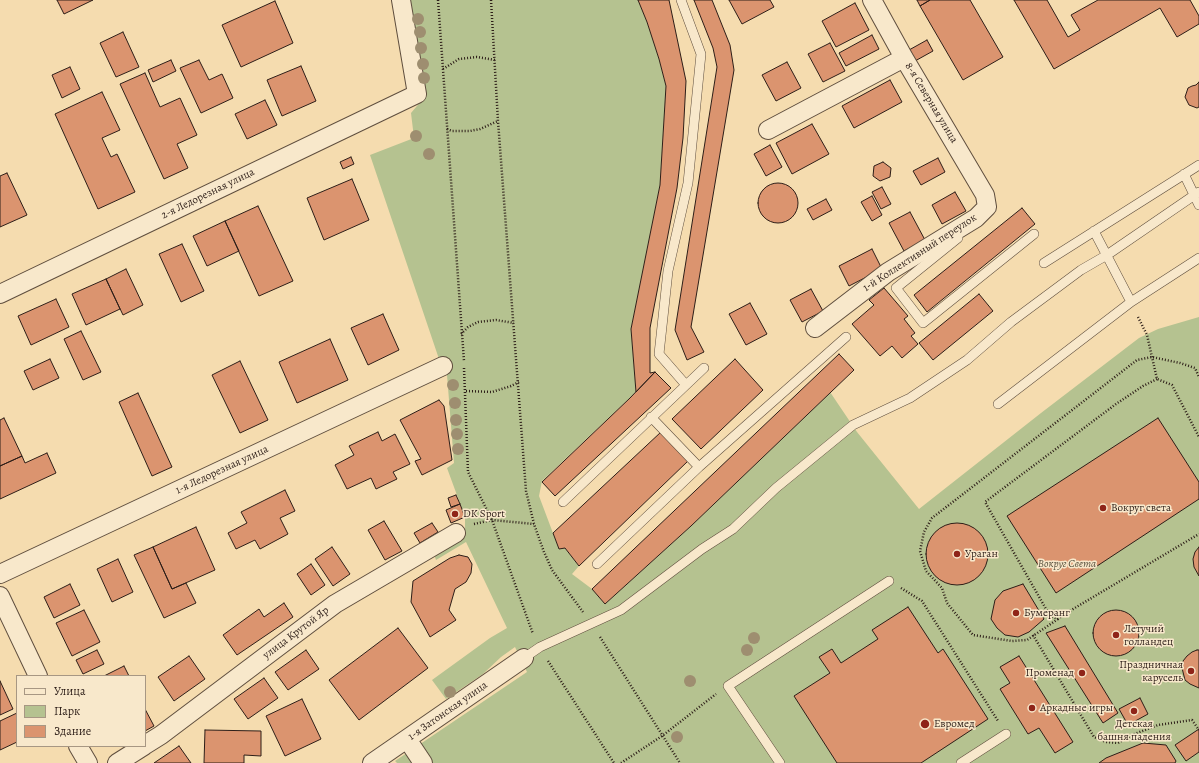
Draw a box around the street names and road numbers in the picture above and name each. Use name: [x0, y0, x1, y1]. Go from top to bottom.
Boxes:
street label: 8-я Северная улица: [902, 60, 960, 146]
street label: 2-я Ледорезная улица: [159, 166, 257, 222]
street label: 1-й Коллективный переулок: [861, 211, 979, 295]
street label: 1-я Ледорезная улица: [174, 443, 270, 497]
street label: улица Крутой Яр: [260, 604, 332, 662]
street label: 1-я Затонская улица: [406, 679, 490, 743]

